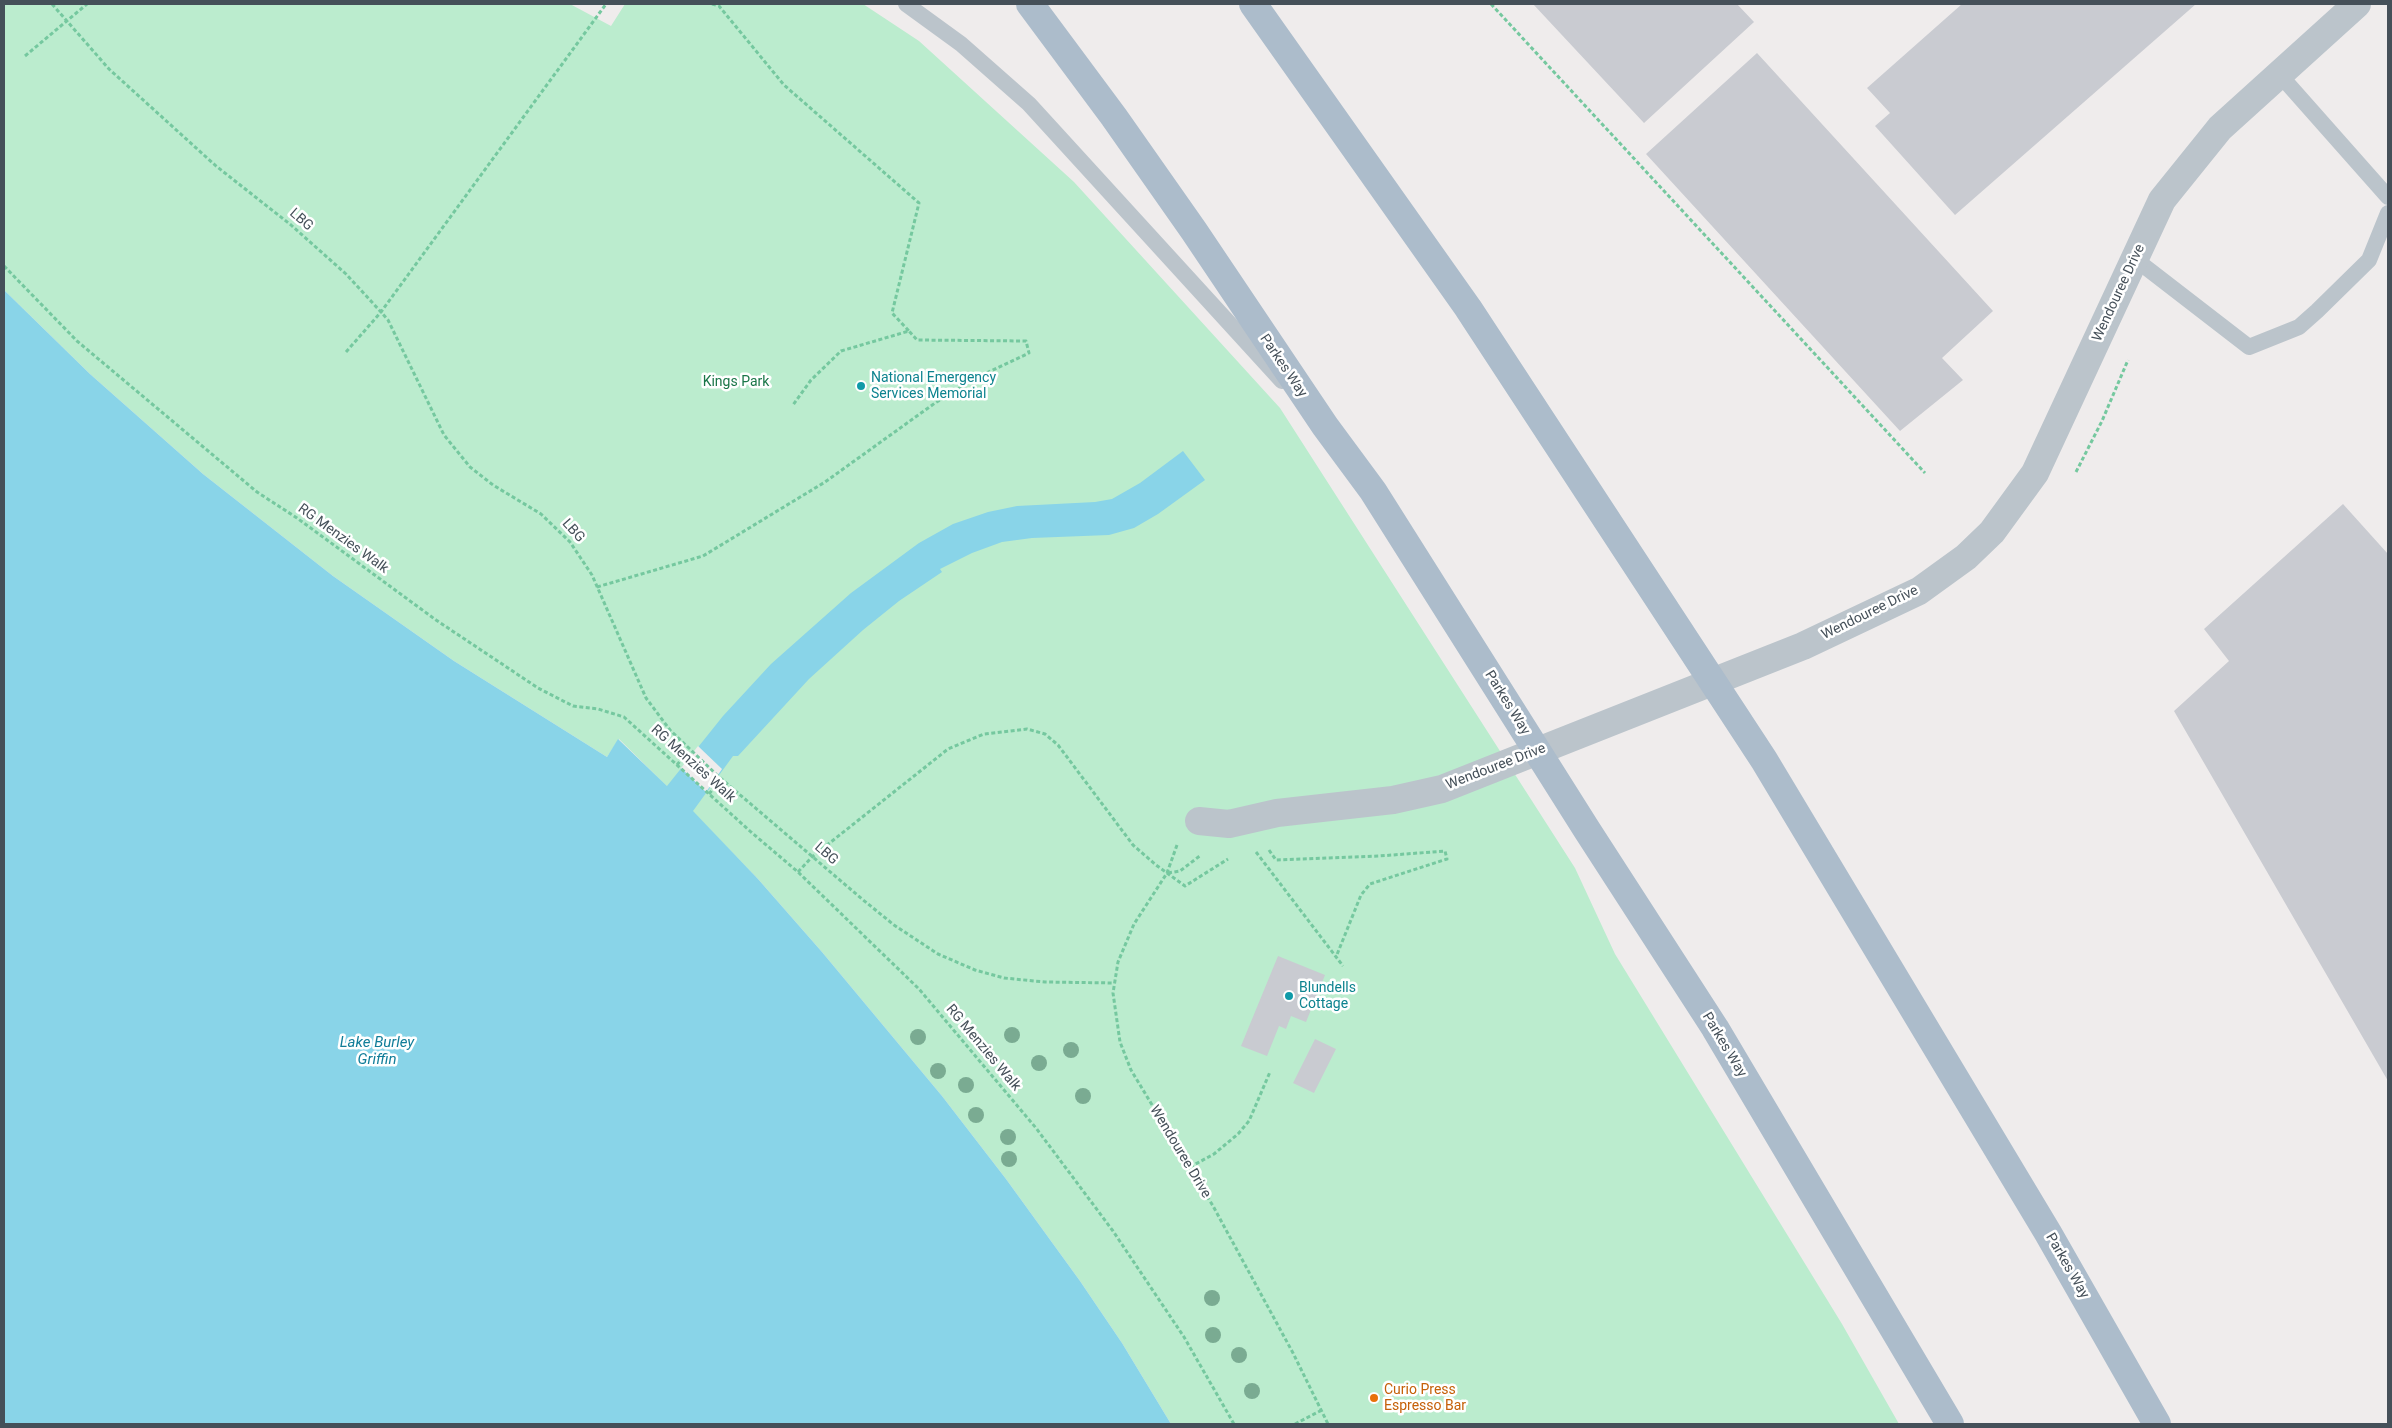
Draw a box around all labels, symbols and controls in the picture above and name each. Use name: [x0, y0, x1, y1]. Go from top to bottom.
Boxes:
street label: LBG: [286, 205, 316, 235]
street label: Wendouree Drive: [2089, 242, 2149, 344]
street label: Parkes Way: [1256, 331, 1310, 401]
place label: National Emergency Services Memorial: [871, 370, 996, 402]
park label: Kings Park: [703, 374, 769, 390]
marker: National Emergency Services Memorial: [855, 380, 867, 392]
street label: RG Menzies Walk: [294, 501, 392, 577]
street label: LBG: [558, 516, 588, 546]
street label: Wendouree Drive: [1819, 582, 1921, 644]
street label: Parkes Way: [1481, 668, 1533, 738]
street label: RG Menzies Walk: [647, 722, 739, 806]
street label: Wendouree Drive: [1444, 740, 1548, 794]
street label: LBG: [811, 839, 841, 869]
place label: Blundells Cottage: [1299, 980, 1356, 1012]
marker: Blundells Cottage: [1283, 990, 1295, 1002]
street label: RG Menzies Walk: [942, 1001, 1024, 1095]
street label: Parkes Way: [1698, 1010, 1750, 1080]
water label: Lake Burley Griffin: [340, 1034, 414, 1069]
street label: Wendouree Drive: [1146, 1103, 1214, 1201]
street label: Parkes Way: [2042, 1230, 2092, 1302]
place label: Curio Press Espresso Bar: [1384, 1382, 1466, 1414]
marker: Curio Press Espresso Bar: [1368, 1392, 1380, 1404]

